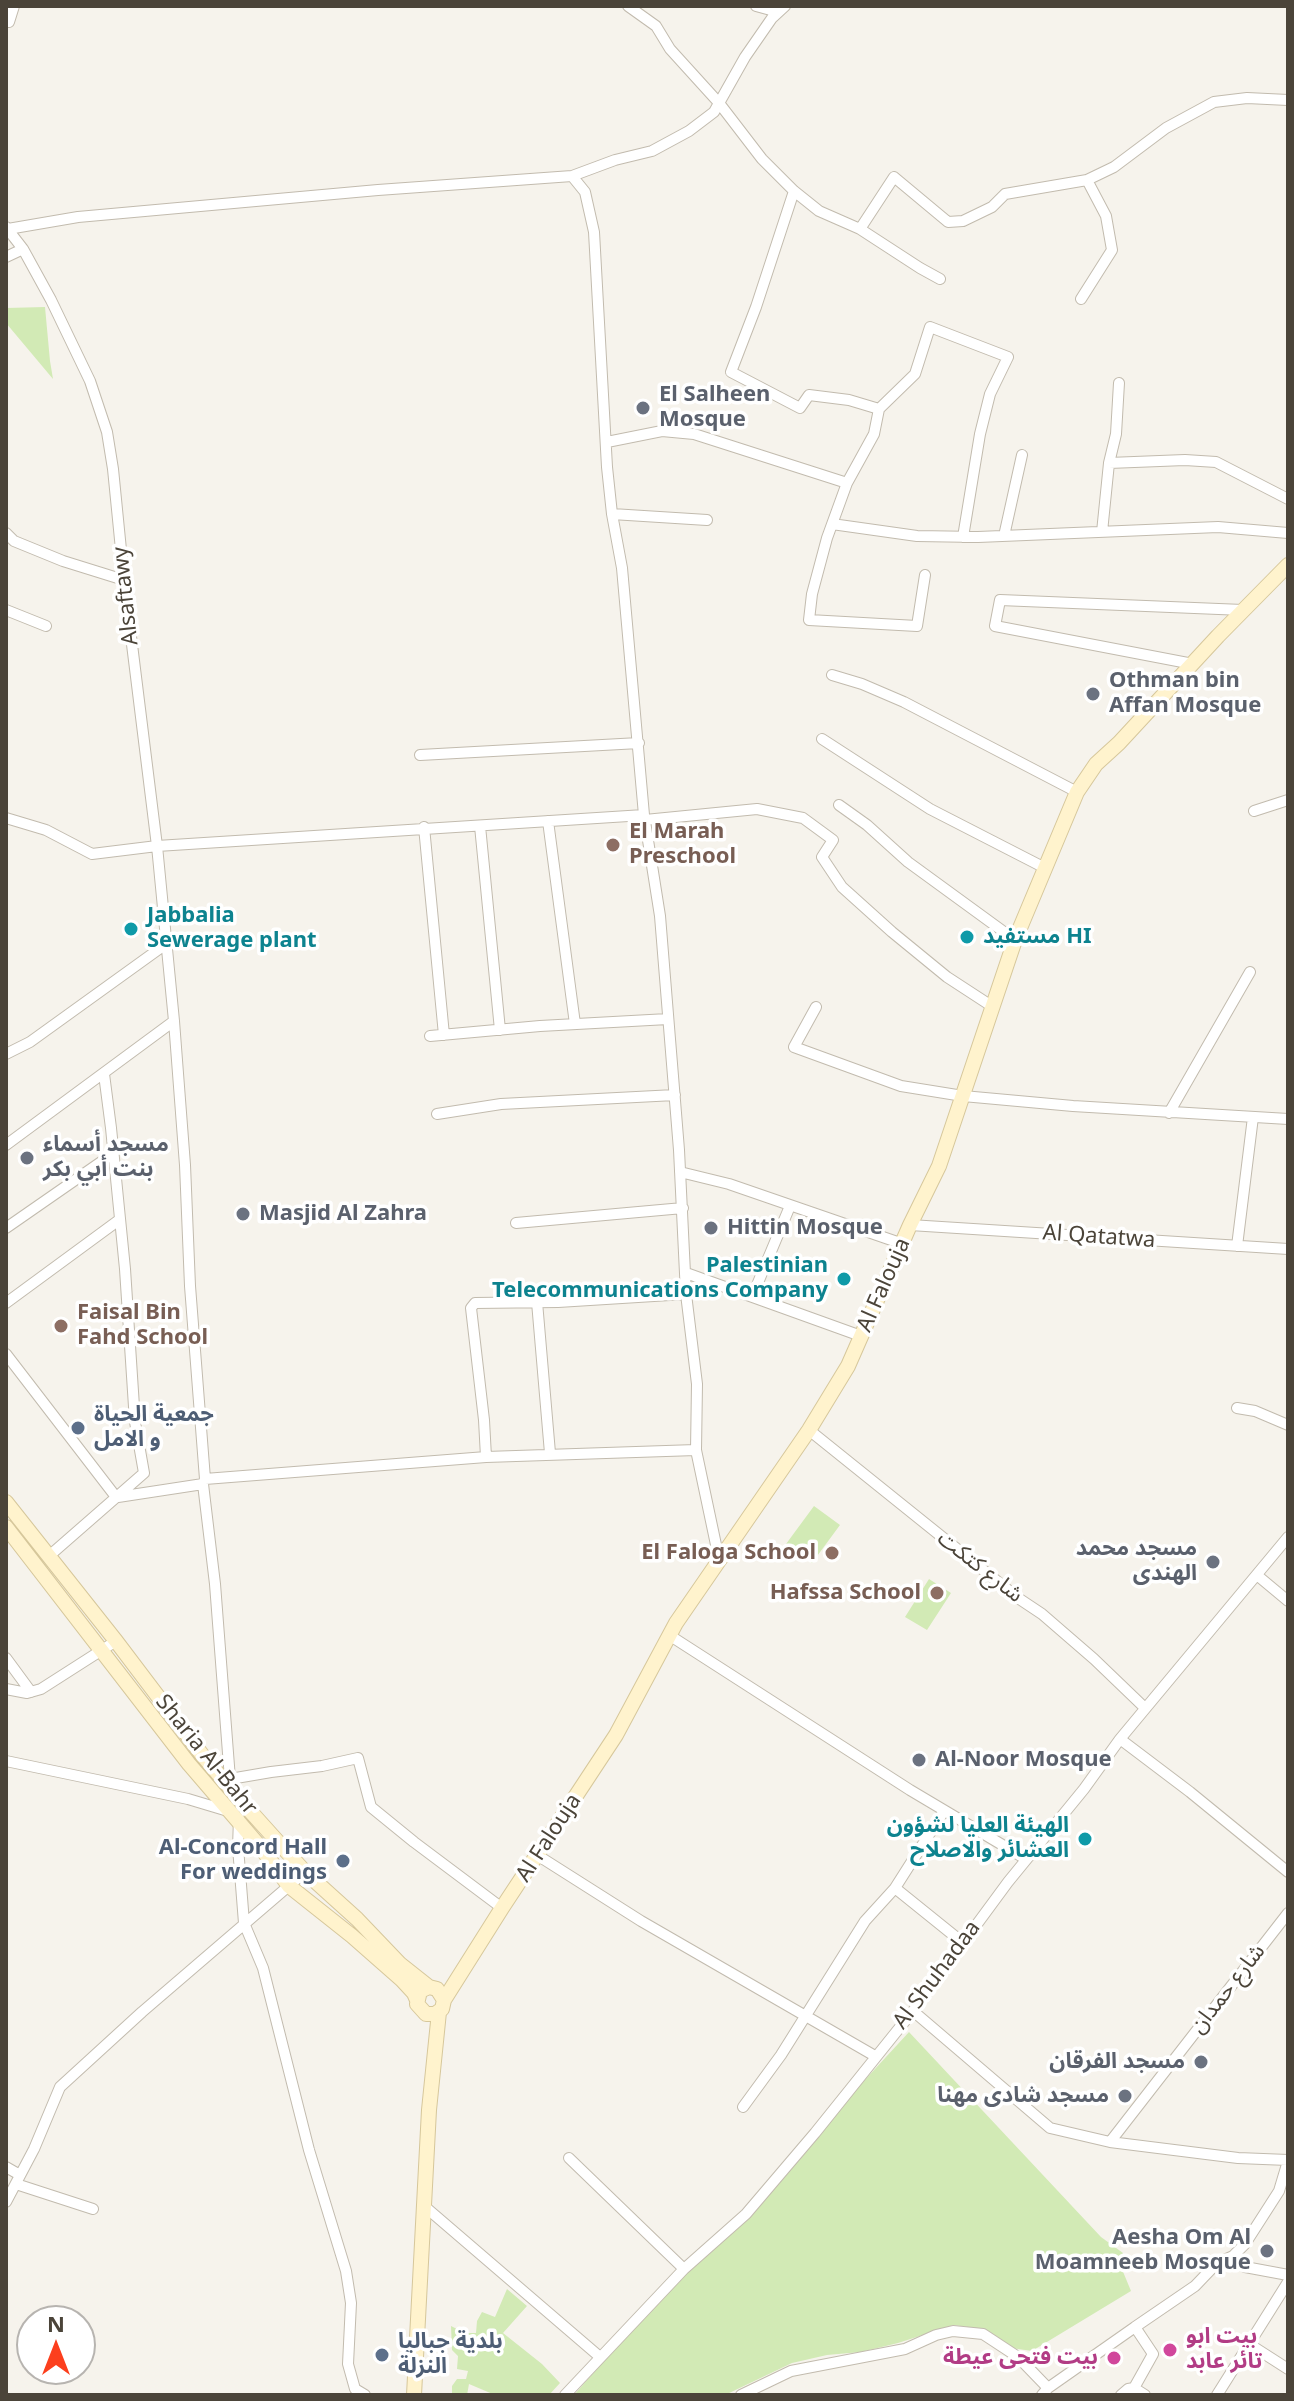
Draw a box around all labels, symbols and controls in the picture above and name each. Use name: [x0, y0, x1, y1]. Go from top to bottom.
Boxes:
place label: El Salheen Mosque: [659, 382, 770, 434]
marker: El Salheen Mosque: [634, 399, 652, 417]
street label: Alsaftawy: [108, 545, 144, 647]
place label: Othman bin Affan Mosque: [1109, 668, 1261, 720]
marker: Othman bin Affan Mosque: [1084, 685, 1102, 703]
place label: El Marah Preschool: [629, 819, 736, 870]
marker: El Marah Preschool: [604, 836, 622, 854]
place label: Jabbalia Sewerage plant: [147, 903, 317, 954]
marker: Jabbalia Sewerage plant: [122, 920, 140, 938]
place label: مستفيد HI: [983, 924, 1092, 950]
marker: مستفيد HI: [958, 928, 976, 946]
place label: مسجد أسماء بنت أبي بكر: [43, 1132, 169, 1184]
marker: مسجد أسماء بنت أبي بكر: [18, 1149, 36, 1167]
place label: Masjid Al Zahra: [259, 1201, 427, 1227]
marker: Masjid Al Zahra: [234, 1205, 252, 1223]
place label: Hittin Mosque: [727, 1215, 883, 1241]
marker: Hittin Mosque: [702, 1219, 720, 1237]
street label: Al Qatatwa: [1042, 1220, 1156, 1254]
street label: Al Falouja: [852, 1234, 916, 1336]
place label: Palestinian Telecommunications Company: [492, 1253, 828, 1304]
marker: Palestinian Telecommunications Company: [835, 1270, 853, 1288]
place label: Faisal Bin Fahd School: [77, 1300, 208, 1352]
marker: Faisal Bin Fahd School: [52, 1317, 70, 1335]
place label: جمعية الحياة و الامل: [94, 1402, 214, 1454]
marker: جمعية الحياة و الامل: [69, 1419, 87, 1437]
street label: شارع كتكت: [932, 1525, 1028, 1609]
place label: مسجد محمد الهندى: [1076, 1536, 1197, 1588]
place label: El Faloga School: [641, 1540, 816, 1566]
marker: El Faloga School: [823, 1544, 841, 1562]
marker: مسجد محمد الهندى: [1204, 1553, 1222, 1571]
place label: Hafssa School: [770, 1580, 921, 1606]
marker: Hafssa School: [928, 1584, 946, 1602]
street label: Sharia Al-Bahr: [149, 1690, 263, 1820]
place label: Al-Noor Mosque: [935, 1747, 1112, 1773]
marker: Al-Noor Mosque: [910, 1751, 928, 1769]
street label: Al Falouja: [511, 1789, 587, 1887]
place label: الهيئة العليا لشؤون العشائر والاصلاح: [887, 1813, 1069, 1864]
marker: الهيئة العليا لشؤون العشائر والاصلاح: [1076, 1830, 1094, 1848]
place label: Al-Concord Hall For weddings: [159, 1835, 327, 1886]
marker: Al-Concord Hall For weddings: [334, 1852, 352, 1870]
street label: Al Shuhadaa: [888, 1916, 986, 2034]
street label: شارع حمدان: [1185, 1939, 1271, 2039]
place label: مسجد الفرقان: [1049, 2049, 1185, 2075]
marker: مسجد الفرقان: [1192, 2053, 1210, 2071]
place label: مسجد شادى مهنا: [937, 2083, 1109, 2109]
marker: مسجد شادى مهنا: [1116, 2087, 1134, 2105]
place label: Aesha Om Al Moamneeb Mosque: [1035, 2225, 1251, 2276]
marker: Aesha Om Al Moamneeb Mosque: [1258, 2242, 1276, 2260]
north arrow: [16, 2305, 96, 2385]
text: N: [47, 2308, 65, 2338]
place label: بيت ابو تائر عابد: [1186, 2324, 1262, 2376]
place label: بلدية جباليا النزلة: [398, 2329, 503, 2380]
marker: بيت ابو تائر عابد: [1161, 2341, 1179, 2359]
place label: بيت فتحى عيطة: [943, 2345, 1098, 2371]
marker: بلدية جباليا النزلة: [373, 2346, 391, 2364]
marker: بيت فتحى عيطة: [1105, 2349, 1123, 2367]

